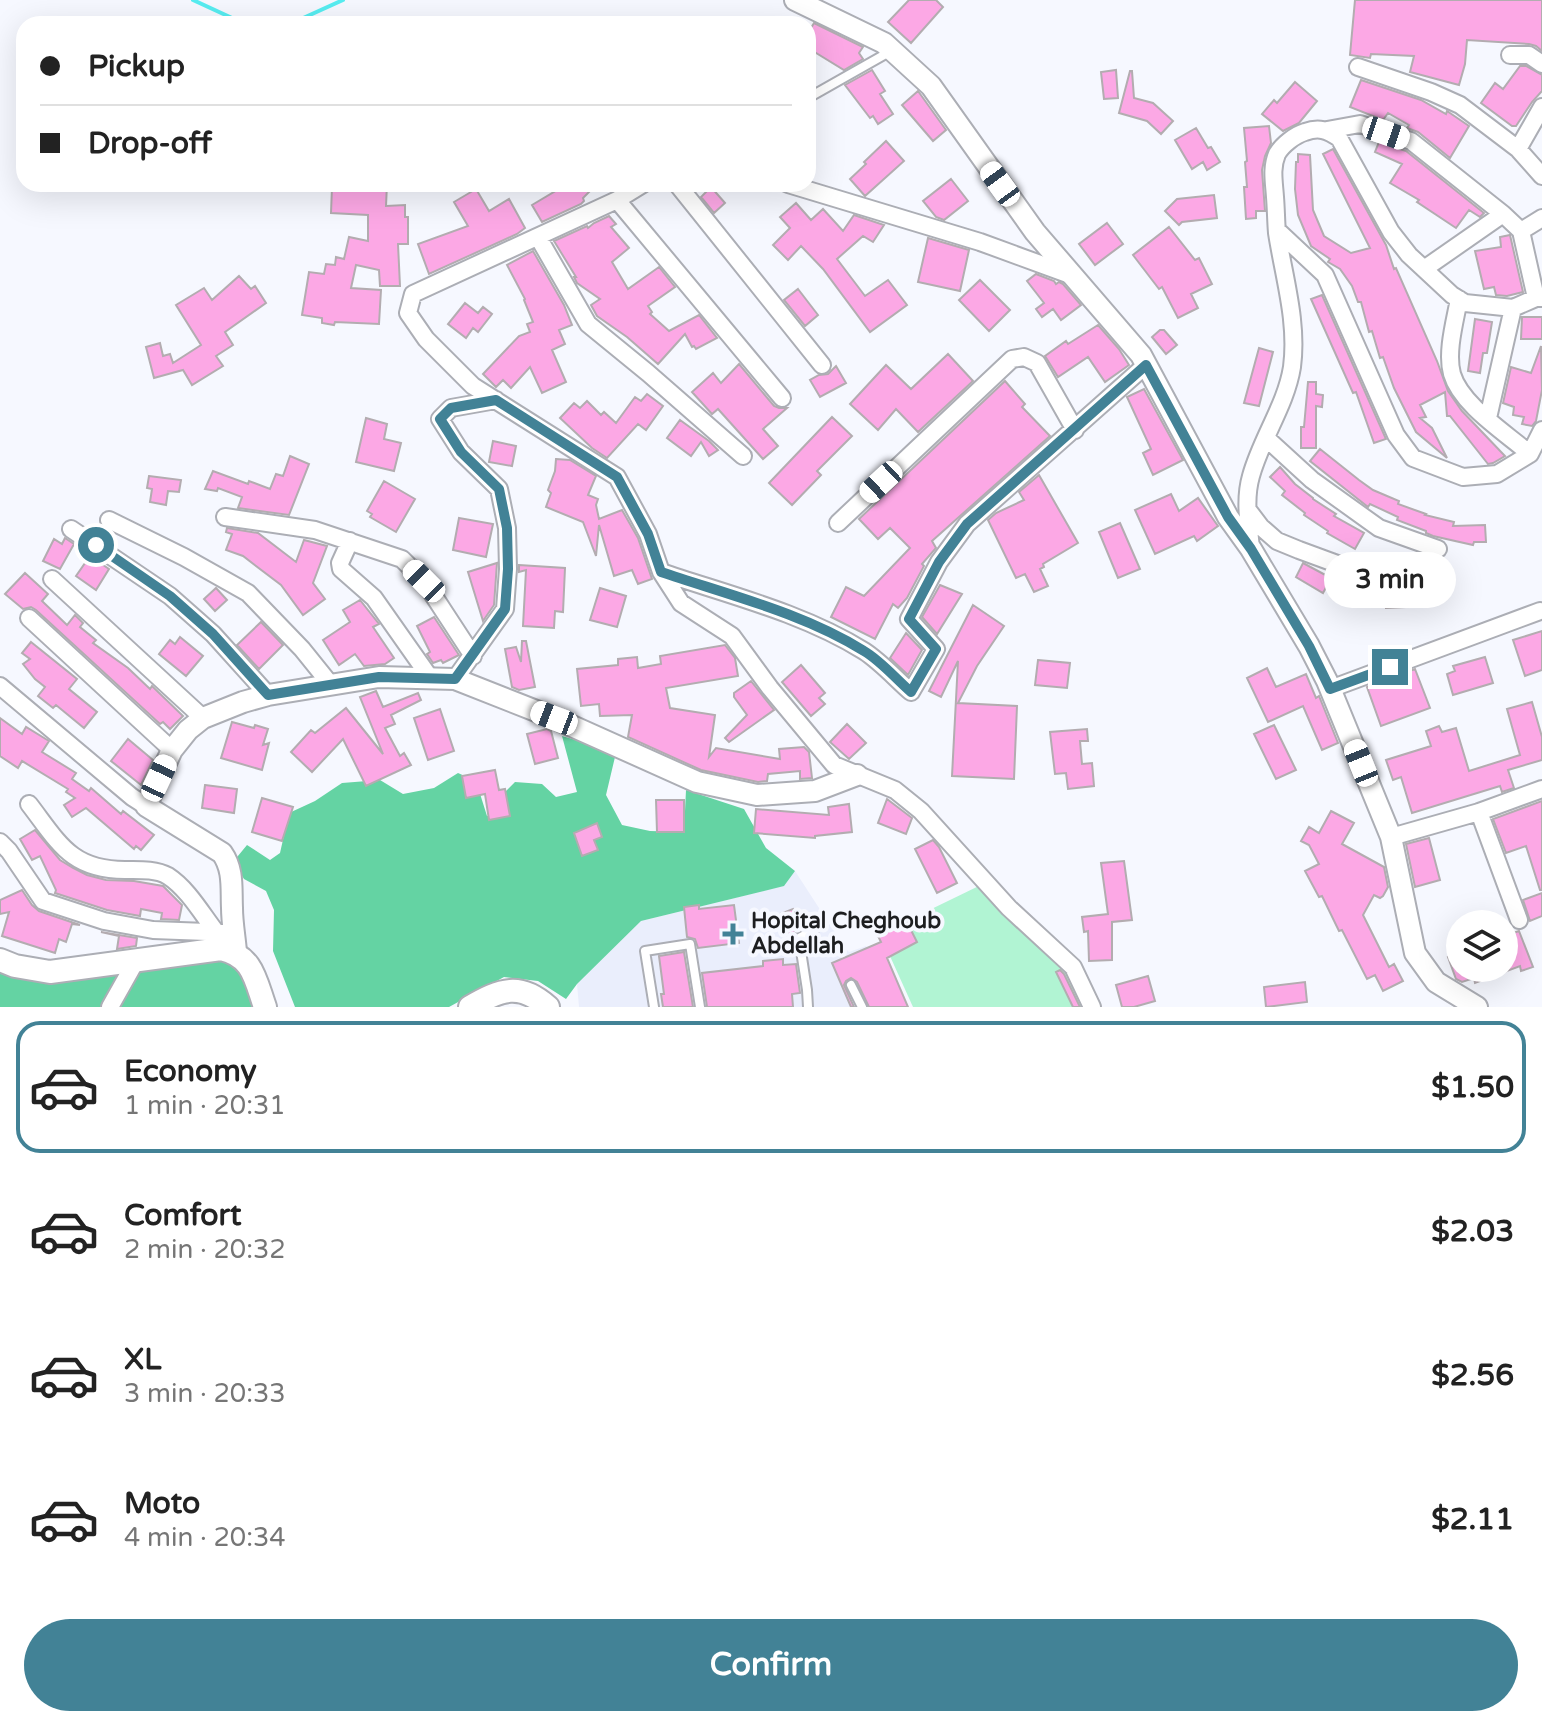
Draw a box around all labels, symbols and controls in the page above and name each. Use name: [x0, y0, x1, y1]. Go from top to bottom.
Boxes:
text: Pickup: [88, 48, 185, 85]
car: [1359, 114, 1413, 152]
text: Drop-off: [88, 125, 212, 162]
car: [976, 158, 1024, 210]
car: [855, 457, 907, 507]
route start: [78, 527, 114, 563]
callout: 3 min: [1324, 551, 1456, 607]
car: [399, 556, 449, 606]
text: 3 min: [1355, 564, 1425, 595]
route end: [1372, 649, 1408, 685]
car: [527, 698, 581, 738]
car: [1341, 736, 1381, 790]
car: [138, 751, 180, 805]
place label: Hopital Cheghoub Abdellah: [751, 908, 941, 959]
map controls: [1446, 910, 1518, 982]
button: layers: [1446, 910, 1518, 982]
marker: Hopital Cheghoub Abdellah: [722, 923, 744, 945]
icon: car: [28, 1051, 100, 1123]
text: Economy: [124, 1053, 257, 1090]
text: $1.50: [1431, 1069, 1514, 1106]
text: 1 min · 20:31: [124, 1090, 286, 1121]
icon: car: [28, 1195, 100, 1267]
text: Comfort: [124, 1197, 242, 1234]
text: $2.03: [1431, 1213, 1514, 1250]
text: 2 min · 20:32: [124, 1234, 286, 1265]
icon: car: [28, 1339, 100, 1411]
text: XL: [124, 1341, 161, 1378]
text: $2.56: [1431, 1357, 1514, 1394]
text: 3 min · 20:33: [124, 1378, 286, 1409]
icon: car: [28, 1483, 100, 1555]
text: Moto: [124, 1485, 200, 1522]
text: $2.11: [1431, 1501, 1514, 1538]
text: 4 min · 20:34: [124, 1522, 286, 1553]
button: Confirm: [24, 1619, 1518, 1711]

